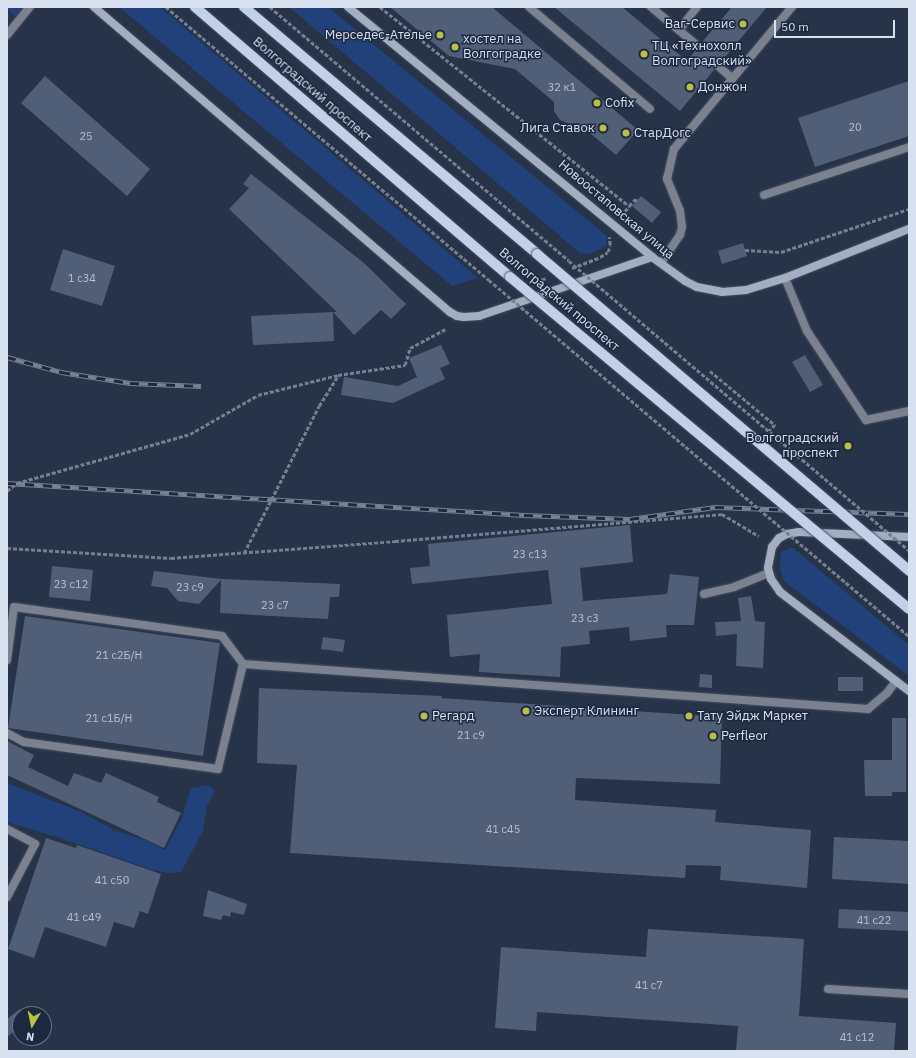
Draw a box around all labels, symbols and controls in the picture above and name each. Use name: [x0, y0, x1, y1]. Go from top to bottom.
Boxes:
scale bar: [776, 12, 897, 38]
place label: Ваг-Сервис: [665, 16, 735, 32]
marker: Ваг-Сервис: [738, 19, 748, 29]
text: 50 m: [781, 19, 809, 34]
place label: Мерседес-Ателье: [325, 27, 432, 43]
marker: Мерседес-Ателье: [435, 30, 445, 40]
place label: хостел на Волгоградке: [463, 32, 541, 63]
street label: Волгоградский проспект: [249, 34, 375, 146]
place label: ТЦ «Технохолл Волгоградский»: [652, 39, 752, 70]
marker: хостел на Волгоградке: [450, 42, 460, 52]
marker: ТЦ «Технохолл Волгоградский»: [639, 49, 649, 59]
place label: Донжон: [698, 79, 747, 95]
house number: 32 к1: [548, 80, 576, 94]
marker: Донжон: [685, 82, 695, 92]
place label: Cofix: [605, 95, 634, 111]
marker: Cofix: [592, 98, 602, 108]
place label: Лига Ставок: [520, 120, 595, 136]
house number: 20: [848, 120, 862, 134]
marker: Лига Ставок: [598, 123, 608, 133]
place label: СтарДогс: [634, 125, 691, 141]
marker: СтарДогс: [621, 128, 631, 138]
house number: 25: [79, 129, 93, 143]
street label: Новоостаповская улица: [555, 157, 677, 263]
street label: Волгоградский проспект: [496, 245, 622, 355]
house number: 1 с34: [68, 271, 96, 285]
place label: Волгоградский проспект: [746, 431, 839, 462]
marker: Волгоградский проспект: [842, 440, 854, 452]
house number: 23 с13: [513, 547, 547, 561]
house number: 23 c12: [54, 577, 88, 591]
house number: 23 с9: [176, 580, 204, 594]
house number: 23 с7: [261, 598, 289, 612]
house number: 23 с3: [571, 611, 599, 625]
house number: 21 с2Б/Н: [96, 648, 142, 662]
place label: Эксперт Клининг: [534, 703, 639, 719]
marker: Эксперт Клининг: [521, 706, 531, 716]
place label: Регард: [432, 708, 474, 724]
place label: Тату Эйдж Маркет: [697, 708, 808, 724]
house number: 21 с1Б/Н: [86, 711, 132, 725]
marker: Регард: [419, 711, 429, 721]
marker: Тату Эйдж Маркет: [684, 711, 694, 721]
house number: 21 с9: [457, 728, 485, 742]
place label: Perfleor: [721, 728, 768, 744]
marker: Perfleor: [708, 731, 718, 741]
house number: 41 c45: [486, 822, 520, 836]
house number: 41 с50: [95, 873, 129, 887]
house number: 41 с49: [67, 910, 101, 924]
house number: 41 с22: [857, 913, 891, 927]
house number: 41 с7: [635, 978, 663, 992]
north arrow: [12, 1006, 52, 1046]
text: N: [25, 1029, 35, 1044]
house number: 41 с12: [840, 1030, 874, 1044]

